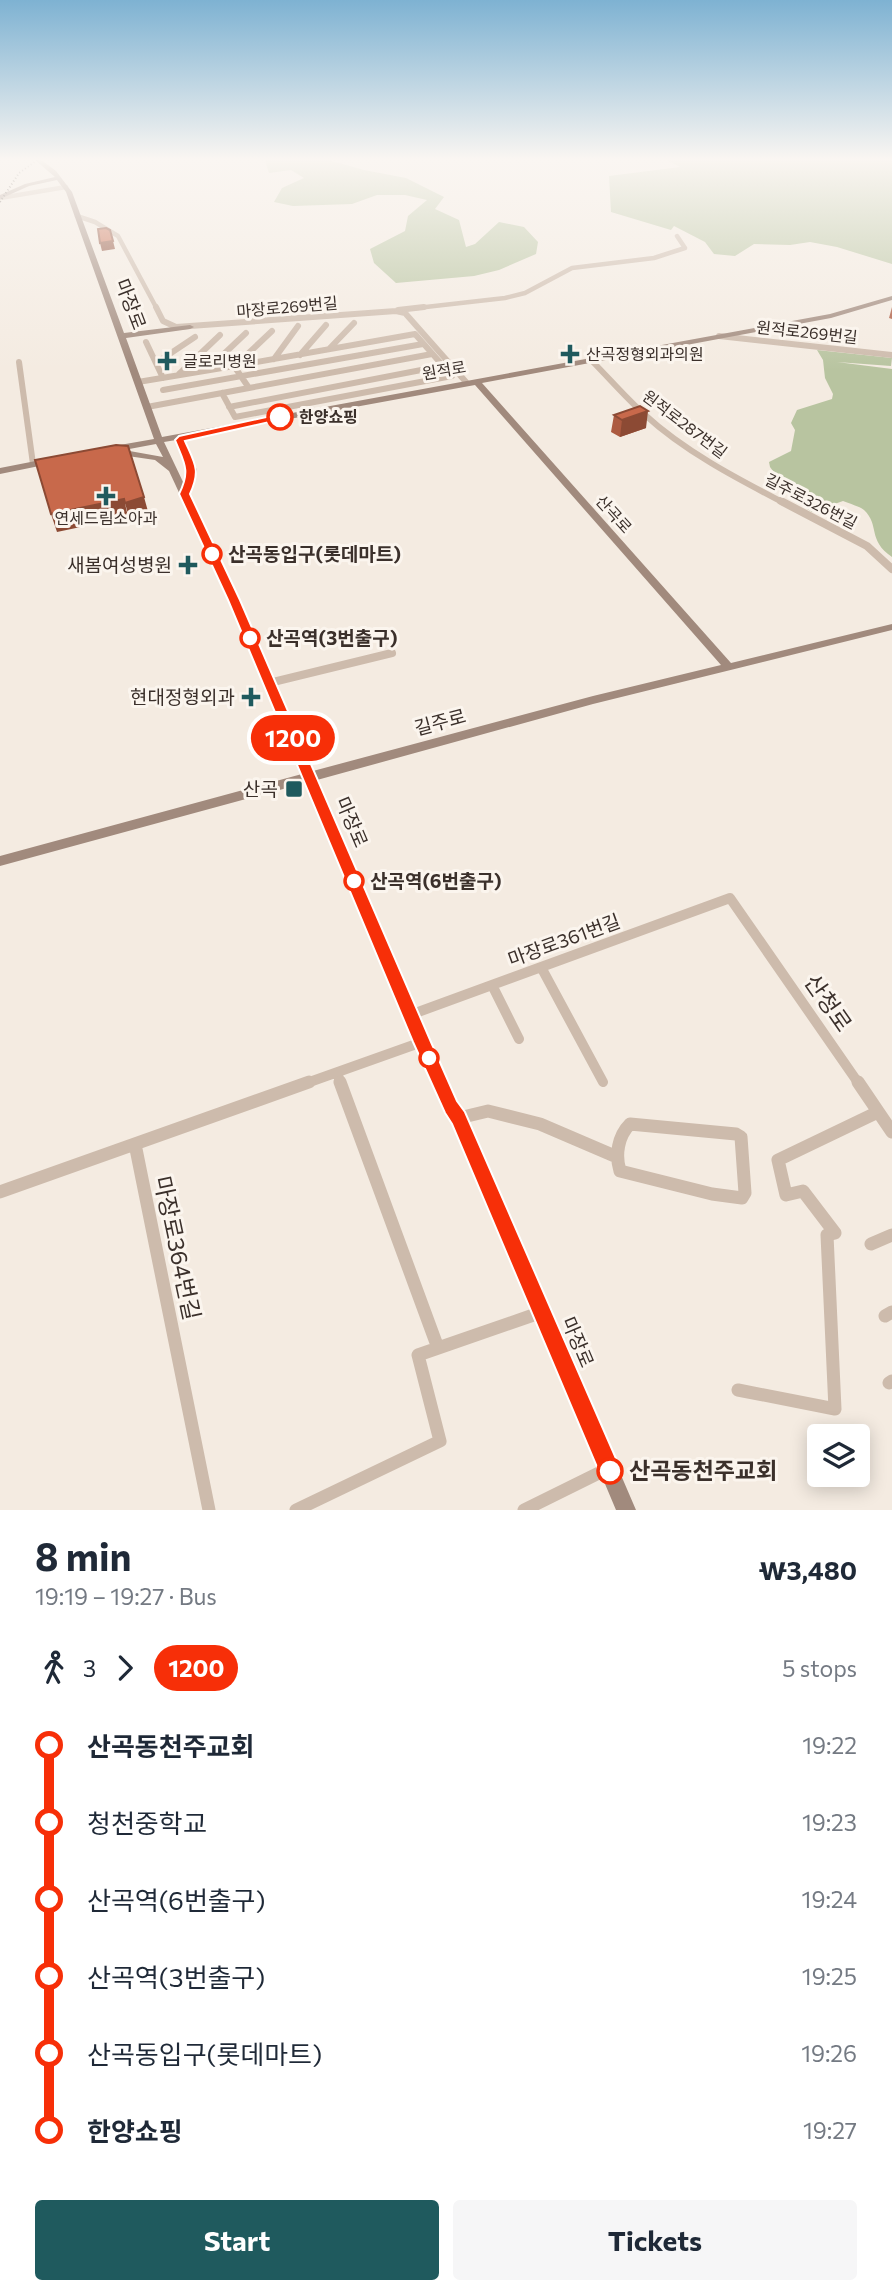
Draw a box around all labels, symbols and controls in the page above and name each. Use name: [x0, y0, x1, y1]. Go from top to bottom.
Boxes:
street label: 마장로: [111, 275, 152, 332]
street label: 마장로269번길: [235, 293, 338, 320]
street label: 원적로269번길: [756, 317, 859, 346]
marker: 산곡정형외과의원: [560, 344, 580, 364]
place label: 산곡정형외과의원: [586, 344, 704, 363]
marker: 글로리병원: [157, 351, 177, 371]
place label: 글로리병원: [183, 351, 257, 370]
street label: 원적로: [421, 356, 468, 383]
street label: 원적로287번길: [639, 386, 731, 461]
marker: 한양쇼핑: [267, 404, 293, 430]
place label: 한양쇼핑: [299, 407, 358, 426]
street label: 길주로326번길: [762, 469, 861, 532]
marker: 연세드림소아과: [96, 486, 116, 506]
street label: 산곡로: [593, 491, 636, 537]
place label: 연세드림소아과: [54, 508, 158, 527]
place label: 산곡동입구(롯데마트): [228, 542, 401, 565]
marker: 산곡동입구(롯데마트): [202, 544, 222, 564]
place label: 새봄여성병원: [67, 553, 172, 576]
marker: 새봄여성병원: [178, 555, 198, 575]
place label: 산곡역(3번출구): [266, 626, 398, 649]
marker: 산곡역(3번출구): [240, 628, 260, 648]
place label: 현대정형외과: [130, 685, 235, 708]
marker: 현대정형외과: [241, 687, 261, 707]
street label: 길주로: [412, 704, 468, 739]
line badge: 1200: [244, 715, 342, 761]
text: 1200: [265, 723, 321, 752]
place label: 산곡: [243, 777, 278, 800]
marker: 산곡: [284, 779, 304, 799]
street label: 마장로: [332, 793, 373, 850]
place label: 산곡역(6번출구): [370, 869, 502, 892]
marker: 산곡역(6번출구): [344, 871, 364, 891]
street label: 마장로361번길: [504, 909, 623, 970]
street label: 산청로: [799, 968, 858, 1036]
unlabelled marker: [419, 1048, 439, 1068]
street label: 마장로364번길: [149, 1173, 207, 1322]
street label: 마장로: [558, 1313, 599, 1370]
map controls: [807, 1424, 870, 1487]
button: layers: [807, 1424, 870, 1487]
place label: 산곡동천주교회: [629, 1456, 777, 1484]
marker: 산곡동천주교회: [597, 1458, 623, 1484]
text: 8 min: [35, 1532, 131, 1579]
text: ₩3,480: [759, 1554, 857, 1585]
text: 19:19 – 19:27 · Bus: [35, 1582, 217, 1610]
icon: walk: [35, 1649, 73, 1687]
icon: forward: [106, 1649, 144, 1687]
text: 1200: [168, 1653, 224, 1682]
text: 3: [83, 1654, 96, 1682]
text: 5 stops: [782, 1654, 857, 1682]
text: 산곡동천주교회: [87, 1730, 254, 1761]
text: 19:22: [802, 1731, 857, 1759]
text: 청천중학교: [87, 1807, 207, 1838]
text: 19:23: [802, 1808, 857, 1836]
text: 산곡역(6번출구): [87, 1884, 266, 1915]
text: 19:24: [802, 1885, 857, 1913]
text: 산곡역(3번출구): [87, 1961, 265, 1992]
text: 19:25: [802, 1962, 857, 1990]
text: 산곡동입구(롯데마트): [87, 2038, 322, 2069]
text: 19:26: [801, 2039, 857, 2067]
text: 한양쇼핑: [87, 2115, 183, 2146]
text: 19:27: [803, 2116, 857, 2144]
button: Start: [35, 2200, 439, 2280]
button: Tickets: [453, 2200, 857, 2280]

